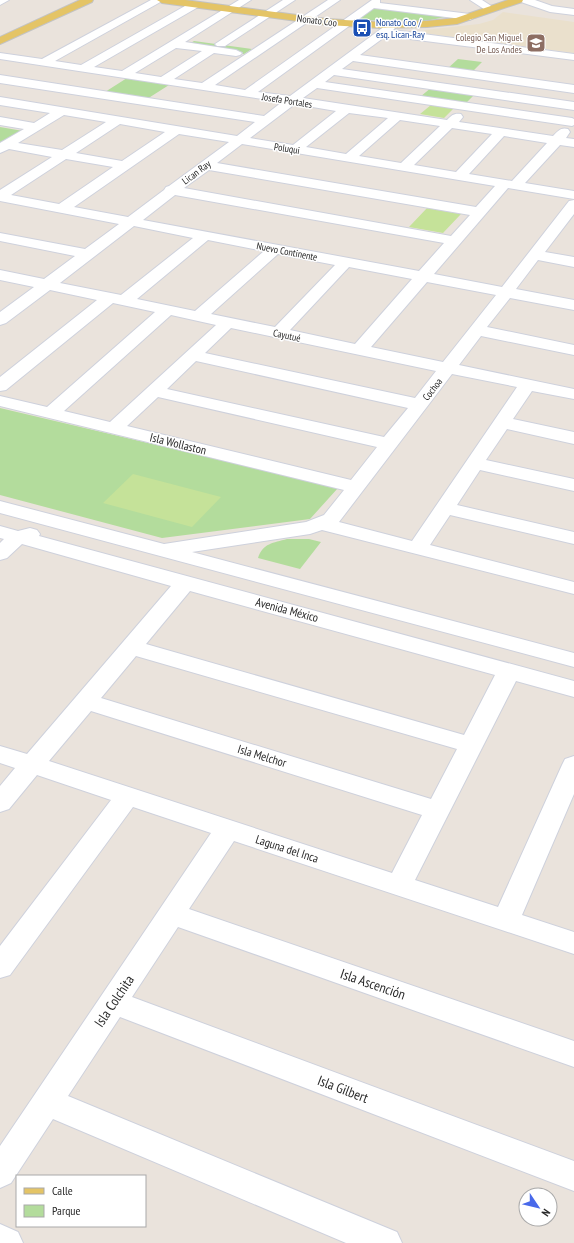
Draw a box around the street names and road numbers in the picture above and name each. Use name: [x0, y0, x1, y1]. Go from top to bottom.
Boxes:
street label: Nonato Coo: [296, 12, 338, 29]
street label: Josefa Portales: [260, 90, 314, 111]
street label: Poluqui: [273, 140, 301, 157]
street label: Lican Ray: [179, 157, 214, 188]
street label: Nuevo Continente: [255, 239, 318, 264]
street label: Cayutué: [272, 326, 302, 345]
street label: Cochoa: [420, 375, 445, 403]
street label: Isla Wollaston: [148, 429, 208, 458]
street label: Avenida México: [254, 594, 320, 625]
street label: Isla Melchor: [236, 741, 289, 770]
street label: Laguna del Inca: [254, 831, 321, 866]
street label: Isla Ascención: [338, 964, 408, 1004]
street label: Isla Colchita: [90, 972, 138, 1030]
street label: Isla Gilbert: [315, 1071, 371, 1107]

